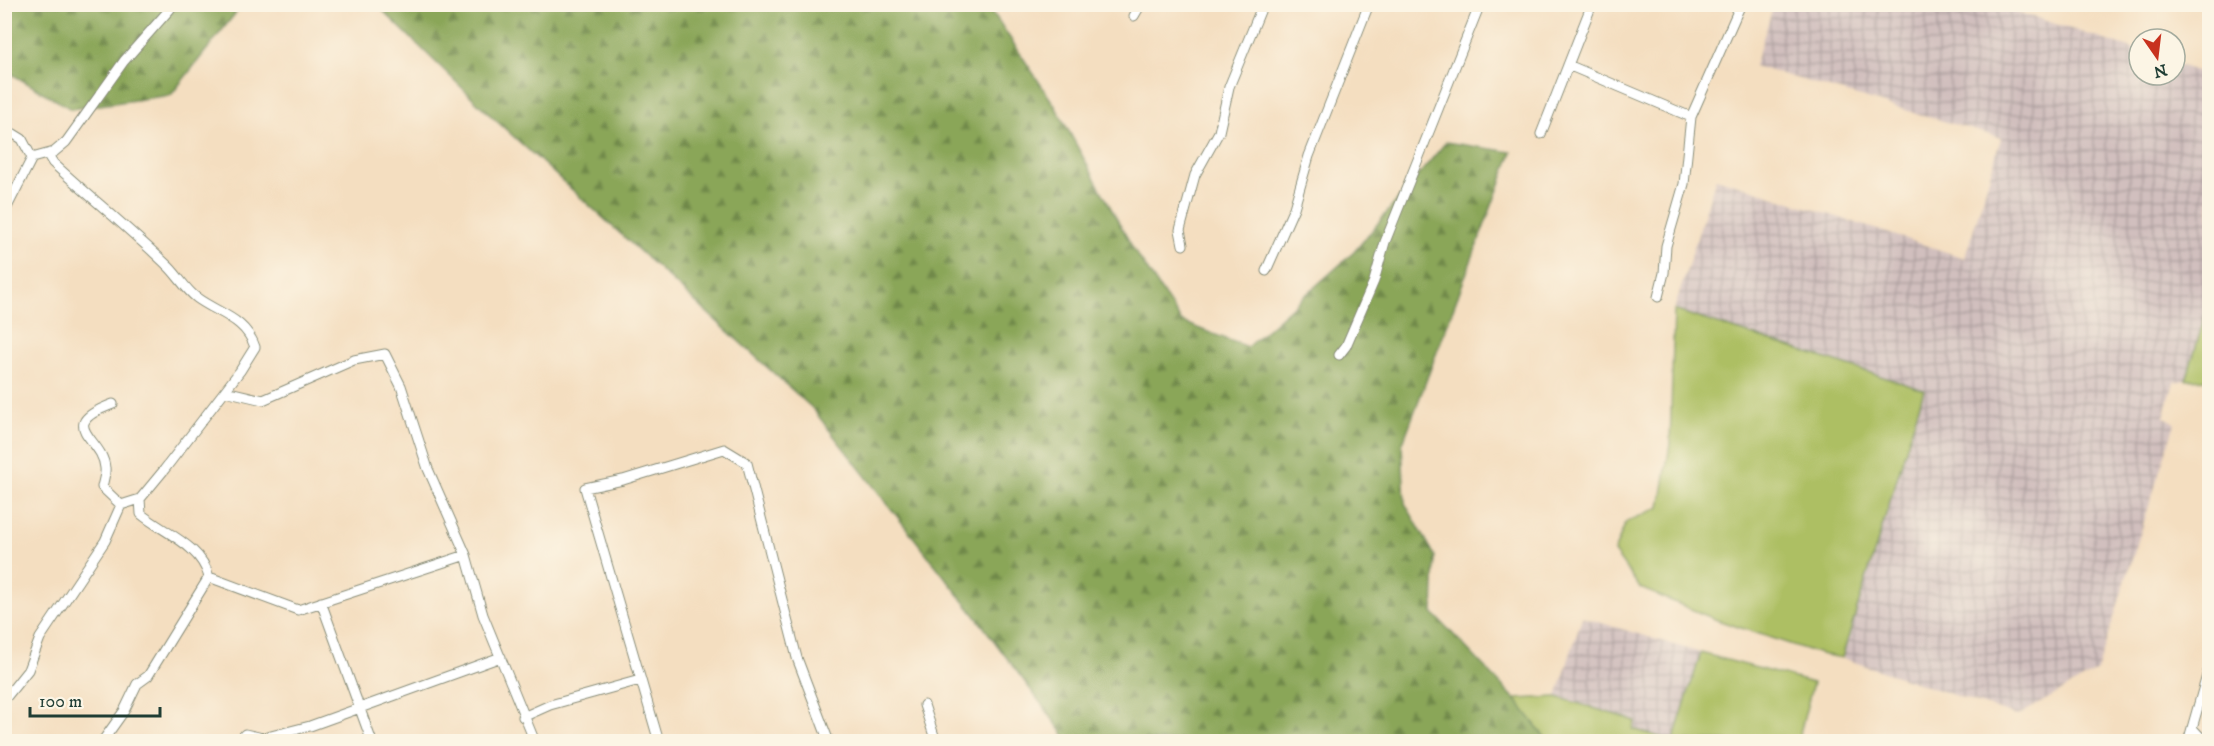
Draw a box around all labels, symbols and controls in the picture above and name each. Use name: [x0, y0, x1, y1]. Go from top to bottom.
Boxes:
north arrow: [2127, 27, 2187, 87]
text: N: [2152, 59, 2169, 82]
scale bar: [30, 680, 160, 718]
text: 100 m: [39, 691, 82, 713]

